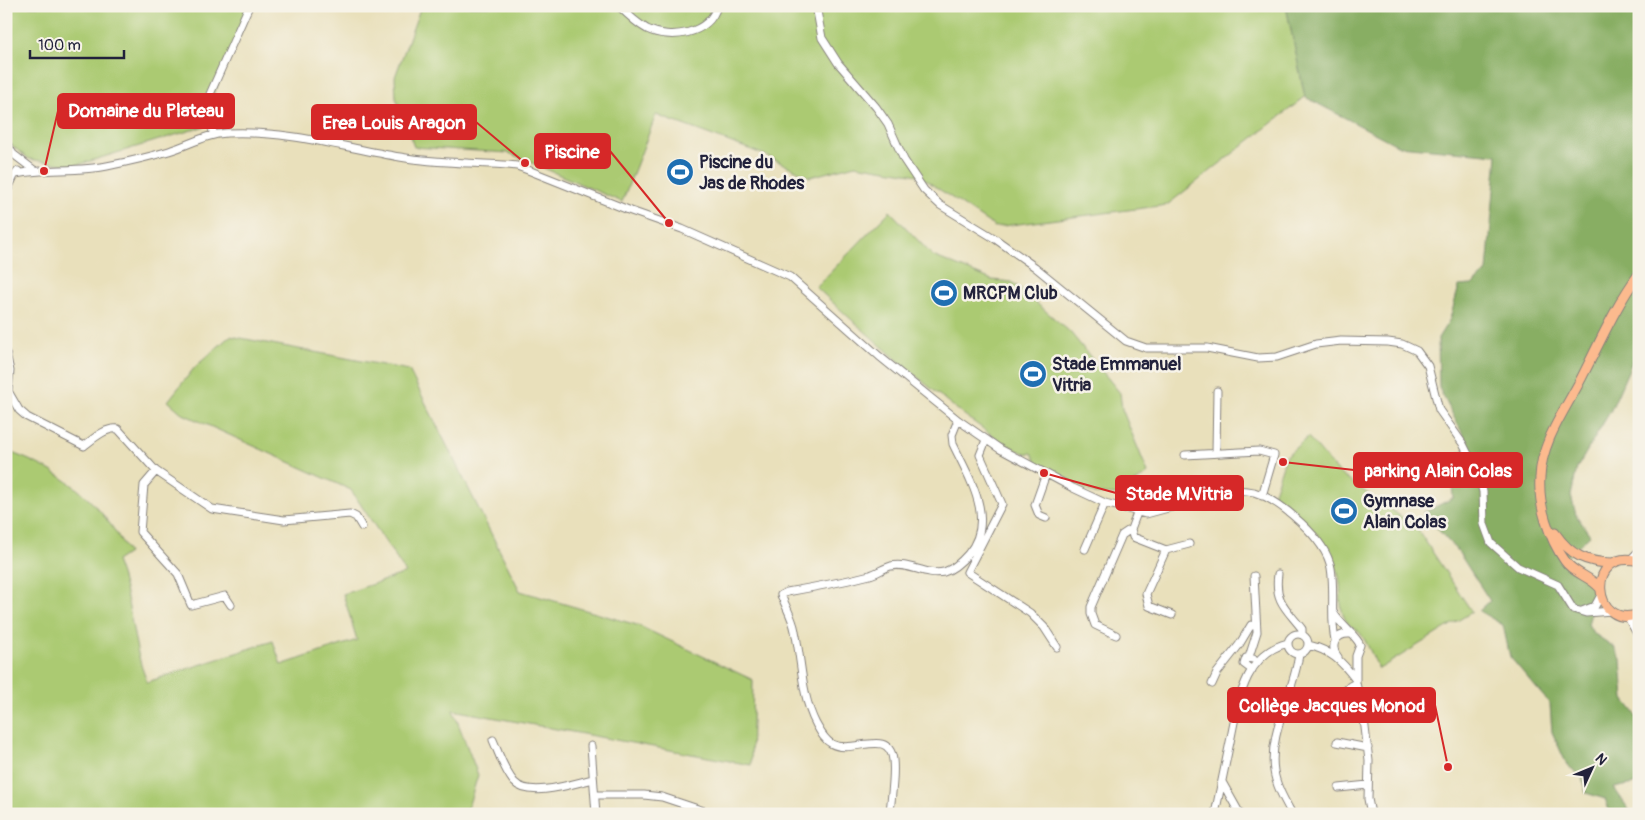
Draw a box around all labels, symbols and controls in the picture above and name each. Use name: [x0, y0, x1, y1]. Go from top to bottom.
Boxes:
scale bar: [30, 28, 124, 60]
text: 100 m: [38, 36, 81, 55]
callout: Domaine du Plateau: [58, 94, 234, 128]
text: Domaine du Plateau: [68, 99, 224, 123]
callout: Erea Louis Aragon: [312, 105, 476, 139]
text: Erea Louis Aragon: [322, 111, 466, 135]
callout: Piscine: [535, 134, 610, 168]
text: Piscine: [544, 140, 600, 164]
place label: Piscine du Jas de Rhodes: [699, 151, 805, 195]
sports icon: Piscine du Jas de Rhodes: [665, 157, 695, 187]
sports icon: MRCPM Club: [929, 278, 959, 308]
place label: MRCPM Club: [963, 282, 1058, 305]
place label: Stade Emmanuel Vitria: [1052, 353, 1181, 397]
sports icon: Stade Emmanuel Vitria: [1018, 359, 1048, 389]
callout: parking Alain Colas: [1354, 453, 1522, 487]
text: parking Alain Colas: [1364, 459, 1512, 483]
callout: Stade M.Vitria: [1116, 476, 1243, 510]
text: Stade M.Vitria: [1126, 482, 1233, 506]
place label: Gymnase Alain Colas: [1363, 490, 1447, 534]
sports icon: Gymnase Alain Colas: [1329, 496, 1359, 526]
callout: Collège Jacques Monod: [1228, 688, 1435, 722]
text: Collège Jacques Monod: [1239, 694, 1425, 718]
north arrow: [1568, 742, 1618, 792]
text: N: [1592, 750, 1610, 769]

